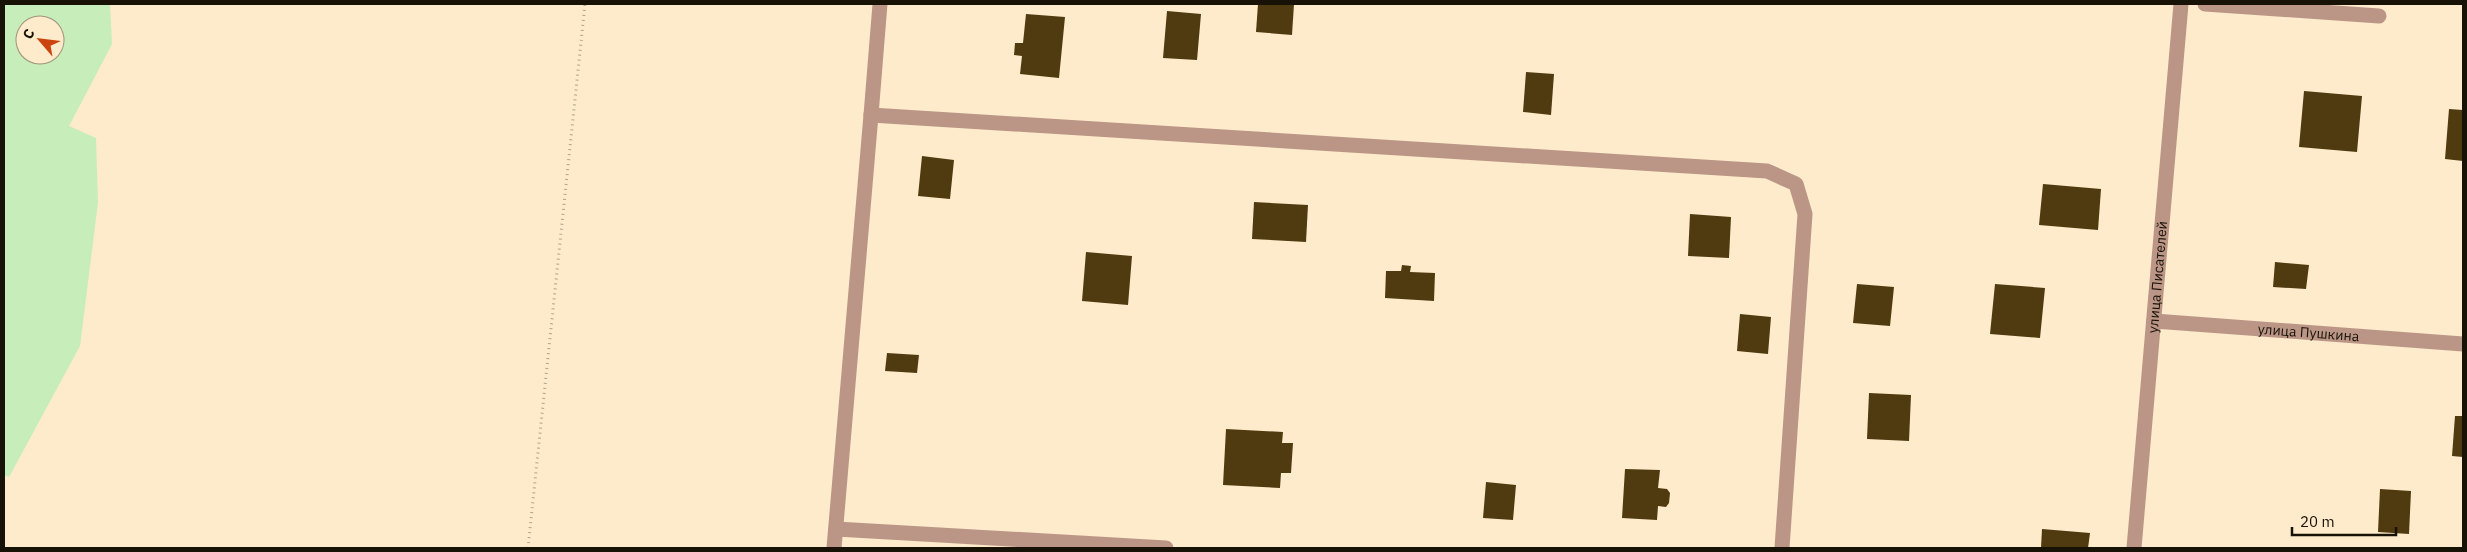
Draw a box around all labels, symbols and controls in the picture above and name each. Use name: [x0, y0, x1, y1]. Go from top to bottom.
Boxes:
north arrow: [15, 15, 65, 65]
text: С: [18, 26, 39, 42]
street label: улица Писателей: [2144, 220, 2171, 334]
street label: улица Пушкина: [2257, 320, 2360, 345]
scale bar: [2292, 504, 2396, 536]
text: 20 m: [2300, 512, 2335, 531]

